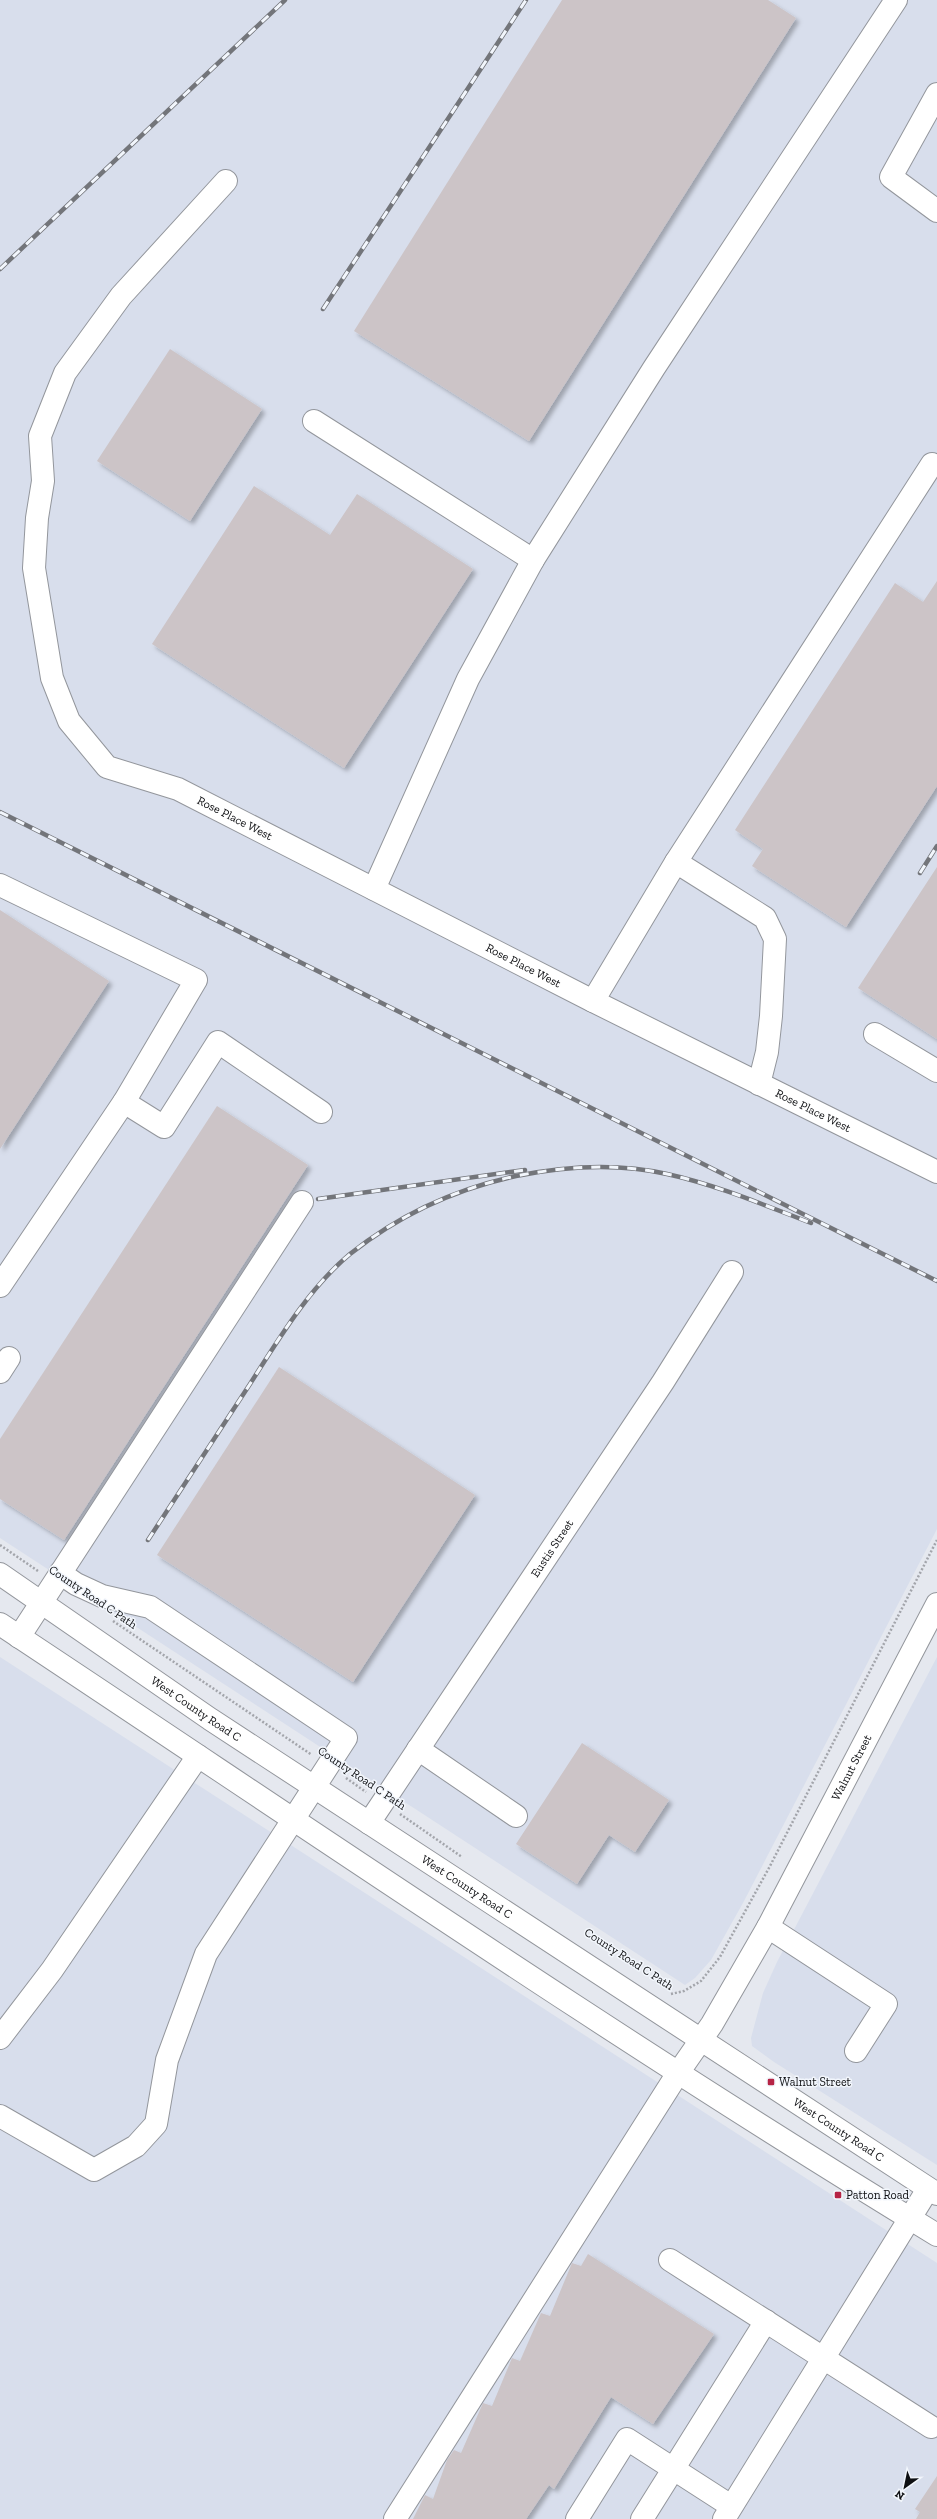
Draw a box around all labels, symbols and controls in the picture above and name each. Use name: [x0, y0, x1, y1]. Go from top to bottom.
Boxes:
street label: Rose Place West: [195, 793, 275, 843]
street label: Rose Place West: [484, 941, 564, 991]
street label: Rose Place West: [773, 1086, 854, 1135]
street label: Eustis Street: [528, 1516, 577, 1580]
street label: County Road C Path: [46, 1562, 140, 1632]
street label: West County Road C: [148, 1673, 244, 1744]
street label: Walnut Street: [829, 1732, 875, 1803]
street label: County Road C Path: [315, 1743, 409, 1813]
street label: West County Road C: [419, 1852, 515, 1922]
street label: County Road C Path: [582, 1925, 676, 1993]
place label: Walnut Street: [779, 2075, 852, 2089]
marker: Walnut Street: [766, 2077, 776, 2087]
street label: West County Road C: [790, 2095, 887, 2165]
place label: Patton Road: [846, 2188, 909, 2202]
marker: Patton Road: [833, 2190, 843, 2200]
north arrow: [885, 2467, 925, 2507]
text: N: [892, 2487, 907, 2503]

